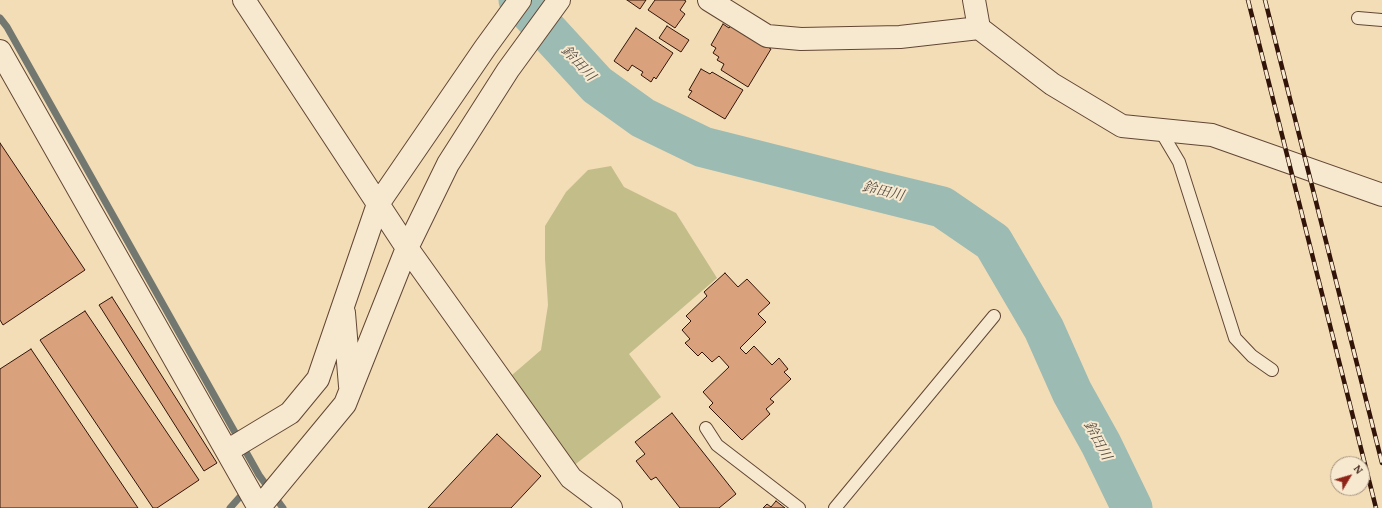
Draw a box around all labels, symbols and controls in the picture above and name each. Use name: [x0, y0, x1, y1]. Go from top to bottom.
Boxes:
water label: 鈴田川: [558, 43, 598, 85]
water label: 鈴田川: [861, 179, 905, 205]
water label: 鈴田川: [1080, 419, 1114, 463]
north arrow: [1330, 456, 1370, 496]
text: N: [1350, 461, 1367, 477]

